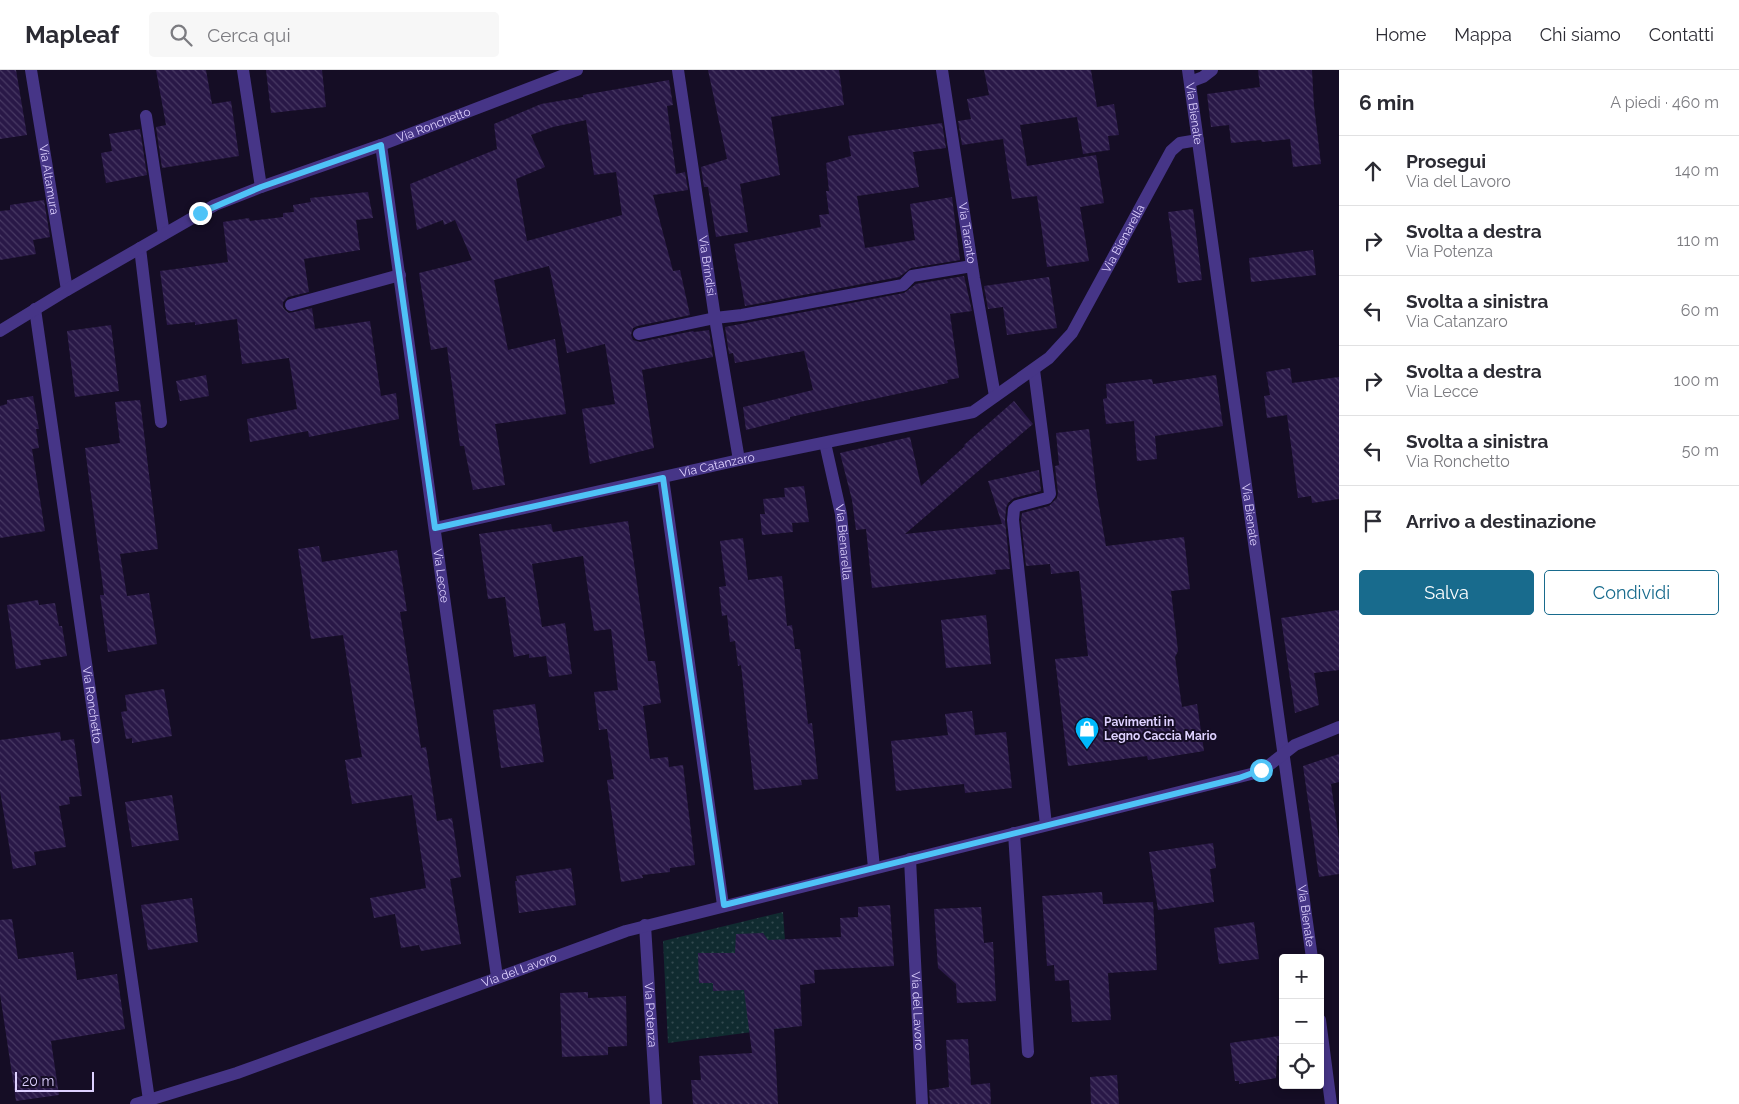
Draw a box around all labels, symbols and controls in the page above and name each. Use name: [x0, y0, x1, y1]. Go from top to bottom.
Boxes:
search box: [149, 12, 499, 57]
text: Mapleaf: [25, 20, 119, 49]
icon: search: [167, 21, 195, 49]
text: Cerca qui: [207, 24, 291, 46]
text: Home: [1375, 24, 1426, 45]
text: Mappa: [1454, 24, 1512, 45]
text: Chi siamo: [1540, 24, 1621, 45]
text: Contatti: [1649, 24, 1714, 45]
street label: Via Bienate: [1183, 82, 1205, 146]
text: 6 min: [1359, 90, 1414, 115]
text: A piedi · 460 m: [1610, 93, 1719, 112]
street label: Via Ronchetto: [395, 104, 472, 145]
street label: Via Altamura: [36, 143, 62, 216]
text: Prosegui: [1406, 150, 1486, 172]
icon: ahead: [1359, 157, 1387, 185]
text: 140 m: [1675, 161, 1719, 180]
text: Via del Lavoro: [1406, 172, 1511, 191]
route end: [189, 202, 212, 225]
street label: Via Taranto: [956, 202, 979, 264]
street label: Via Bienarella: [1099, 202, 1148, 275]
text: Svolta a destra: [1406, 220, 1542, 242]
icon: right: [1359, 227, 1387, 255]
text: 110 m: [1677, 231, 1719, 250]
street label: Via Brindisi: [696, 235, 719, 297]
text: Via Potenza: [1406, 242, 1493, 261]
text: Svolta a sinistra: [1406, 290, 1548, 312]
icon: left: [1359, 297, 1387, 325]
text: 60 m: [1681, 301, 1719, 320]
text: Via Catanzaro: [1406, 312, 1508, 331]
text: Svolta a destra: [1406, 360, 1542, 382]
icon: right: [1359, 367, 1387, 395]
text: 100 m: [1674, 371, 1719, 390]
text: Via Lecce: [1406, 382, 1479, 401]
text: Svolta a sinistra: [1406, 430, 1548, 452]
icon: left: [1359, 437, 1387, 465]
text: 50 m: [1682, 441, 1719, 460]
street label: Via Catanzaro: [678, 450, 756, 480]
text: Via Ronchetto: [1406, 452, 1510, 471]
street label: Via Bienate: [1239, 483, 1261, 547]
street label: Via Bienarella: [832, 503, 854, 580]
icon: arrive: [1359, 507, 1387, 535]
text: Arrivo a destinazione: [1406, 510, 1596, 532]
street label: Via Lecce: [430, 548, 452, 604]
button: Salva: [1359, 570, 1534, 615]
button: Condividi: [1544, 570, 1719, 615]
street label: Via Ronchetto: [80, 665, 105, 744]
place label: Pavimenti in Legno Caccia Mario: [1104, 715, 1217, 743]
shop icon: Pavimenti in Legno Caccia Mario: [1074, 716, 1100, 750]
route start: [1250, 759, 1273, 782]
street label: Via Bienate: [1295, 884, 1317, 948]
street label: Via del Lavoro: [480, 950, 559, 990]
map controls: [1279, 954, 1324, 1089]
button: +: [1279, 954, 1324, 999]
street label: Via del Lavoro: [909, 971, 926, 1050]
street label: Via Potenza: [642, 982, 660, 1048]
button: −: [1279, 999, 1324, 1044]
button: locate: [1279, 1044, 1324, 1089]
scale bar: [15, 1069, 94, 1092]
text: 20 m: [22, 1073, 54, 1089]

